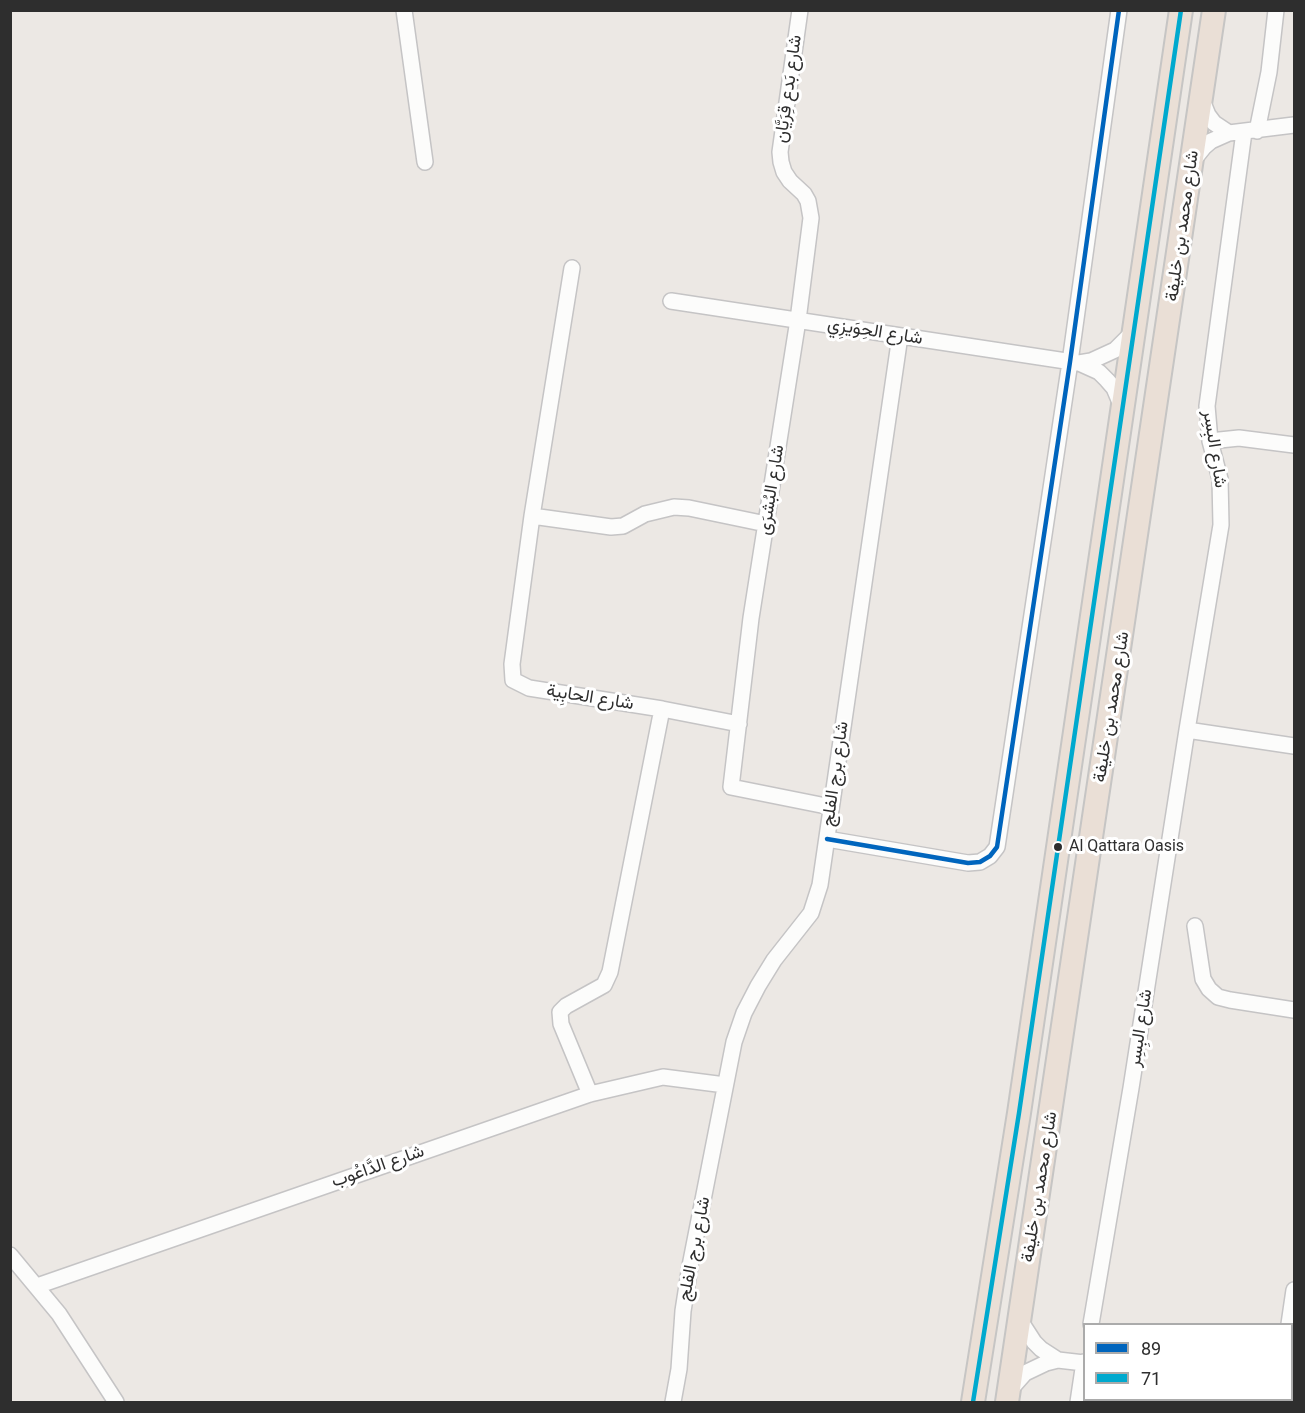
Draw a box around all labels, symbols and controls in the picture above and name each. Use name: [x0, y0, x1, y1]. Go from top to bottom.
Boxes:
street label: شارع بَدع قِرَيَّان: [771, 34, 807, 144]
street label: شارع محمد بن خليفة: [1162, 149, 1204, 303]
street label: شارع الحِوَيزِي: [826, 314, 924, 350]
street label: شارع البِسِر: [1197, 409, 1231, 489]
street label: شارع البُشرَى: [754, 443, 790, 537]
street label: شارع محمد بن خليفة: [1089, 630, 1135, 784]
street label: شارع الحابِية: [545, 680, 635, 716]
street label: شارع برج الفلج: [818, 720, 854, 828]
place label: Al Qattara Oasis: [1069, 837, 1184, 857]
marker: Al Qattara Oasis: [1052, 841, 1064, 853]
street label: شارع البِسِر: [1124, 988, 1158, 1068]
street label: شارع محمد بن خليفة: [1017, 1110, 1063, 1264]
street label: شارع الدَّاعُوب: [329, 1141, 427, 1193]
street label: شارع برج الفلج: [674, 1195, 716, 1303]
legend: [1083, 1323, 1293, 1401]
text: 89: [1141, 1338, 1161, 1359]
text: 71: [1141, 1368, 1161, 1389]

